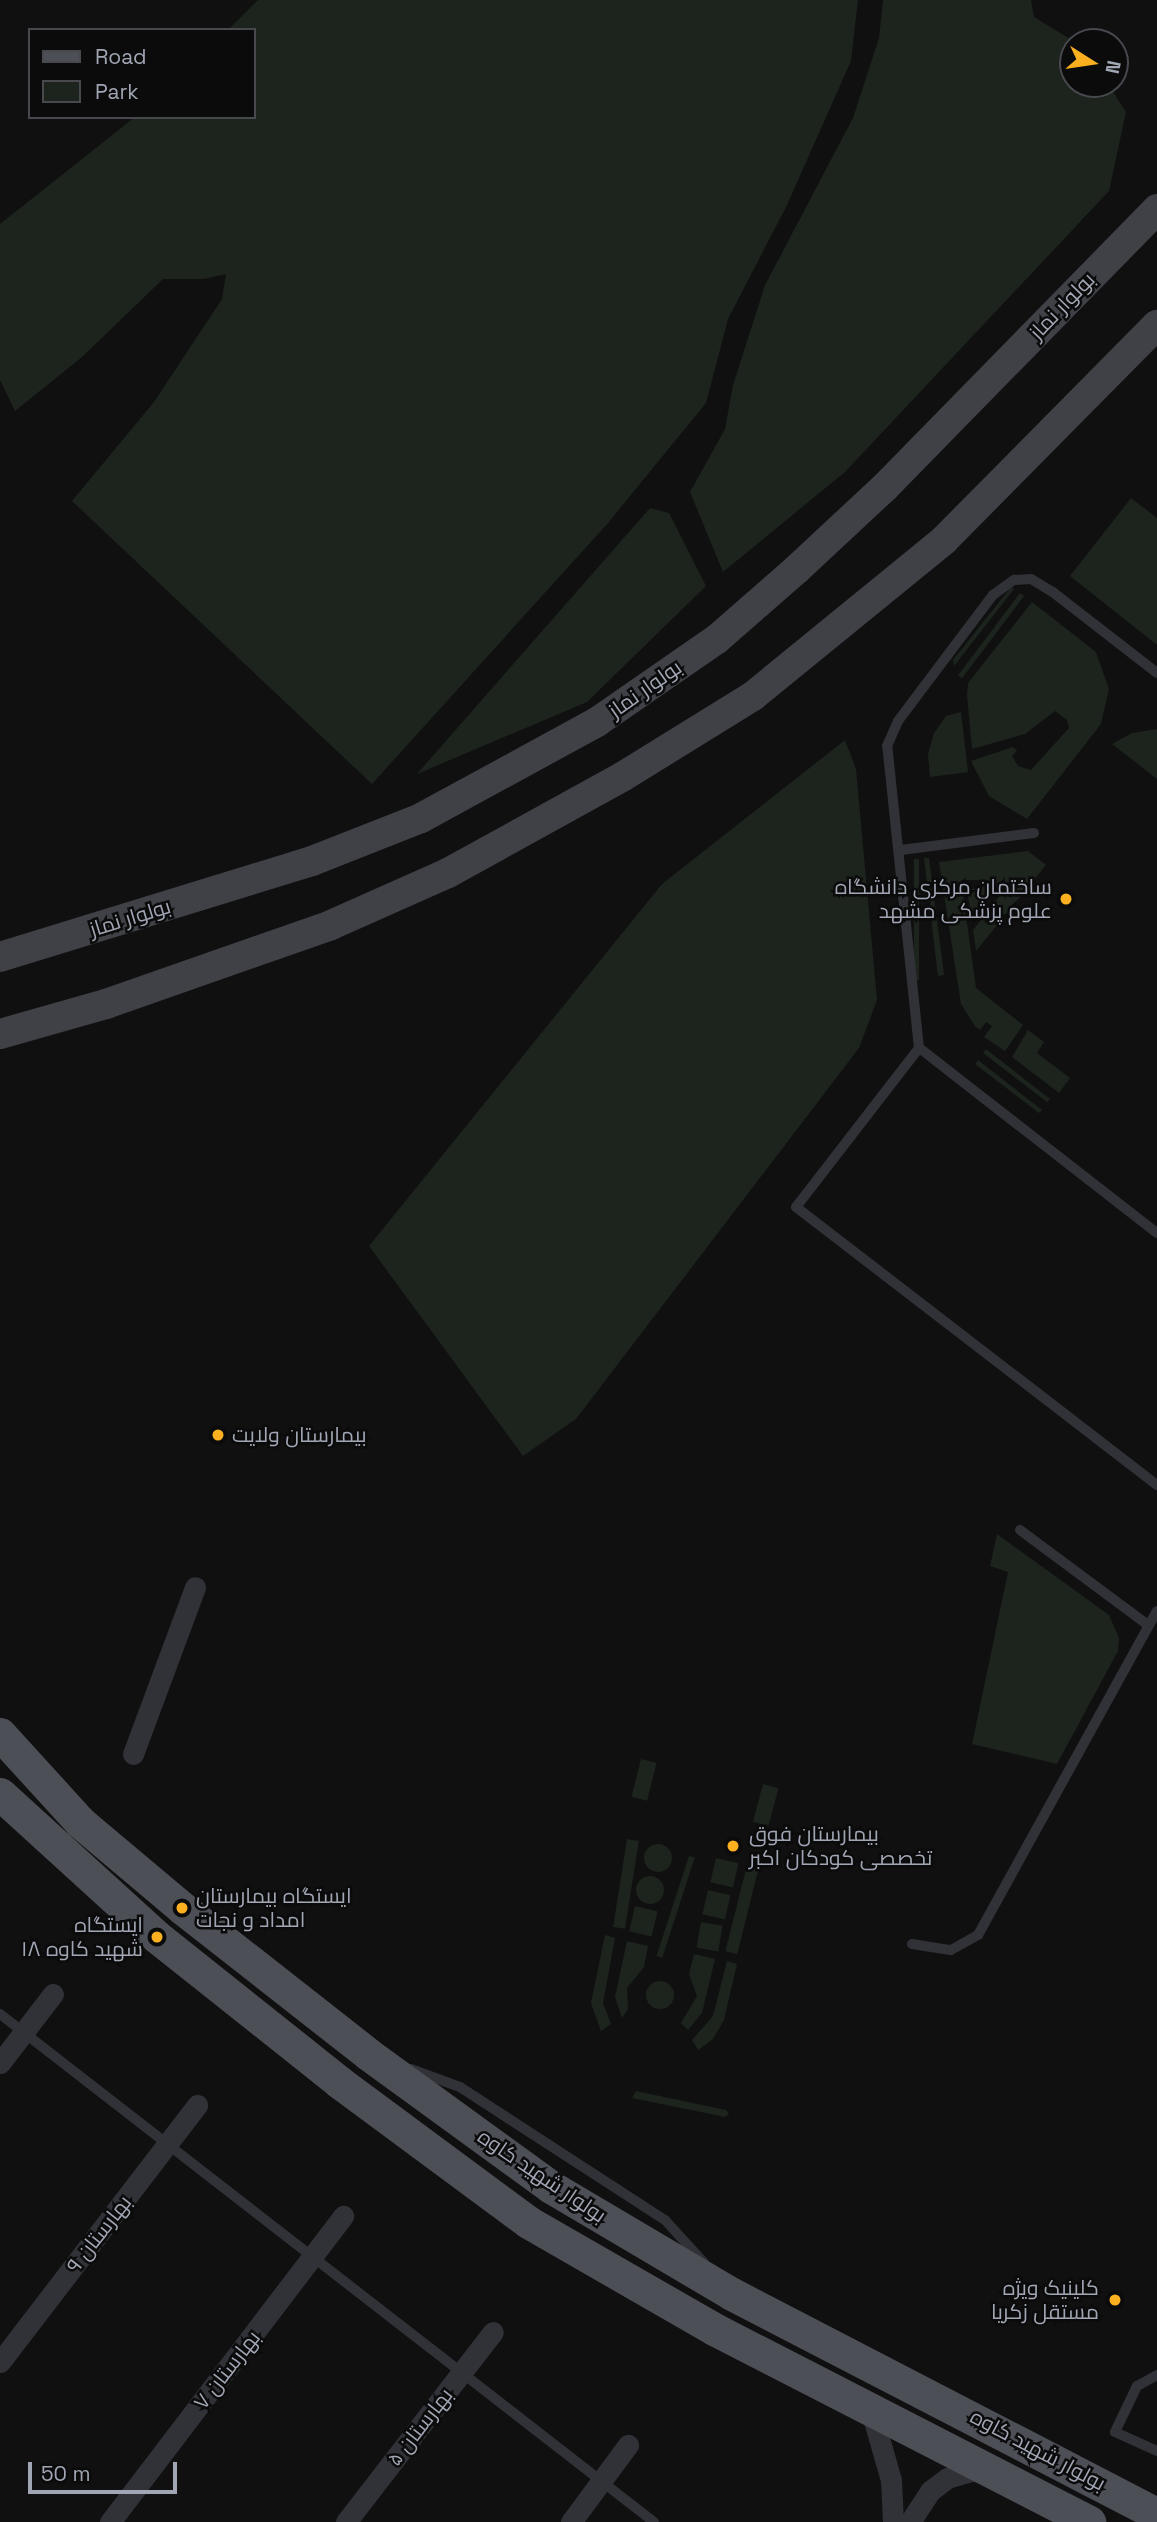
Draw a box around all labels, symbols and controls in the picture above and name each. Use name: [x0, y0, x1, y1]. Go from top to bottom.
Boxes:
legend: [28, 28, 256, 119]
north arrow: [1059, 28, 1129, 98]
text: Road: [95, 43, 147, 70]
text: N: [1100, 58, 1127, 76]
text: Park: [95, 78, 139, 105]
street label: بولوار نماز: [1024, 267, 1100, 345]
street label: بولوار نماز: [603, 655, 687, 723]
place label: ساختمان مرکزی دانشگاه علوم پزشکی مشهد: [835, 874, 1052, 924]
marker: ساختمان مرکزی دانشگاه علوم پزشکی مشهد: [1058, 891, 1074, 907]
street label: بولوار نماز: [86, 894, 174, 942]
place label: بیمارستان ولایت: [232, 1422, 367, 1448]
marker: بیمارستان ولایت: [210, 1427, 226, 1443]
place label: بیمارستان فوق تخصصی کودکان اکبر: [749, 1821, 932, 1871]
marker: بیمارستان فوق تخصصی کودکان اکبر: [723, 1836, 743, 1856]
place label: ایستگاه بیمارستان امداد و نجات: [196, 1883, 352, 1933]
marker: ایستگاه بیمارستان امداد و نجات: [174, 1900, 190, 1916]
place label: ایستگاه شهید کاوه ۱۸: [21, 1912, 143, 1962]
marker: ایستگاه شهید کاوه ۱۸: [149, 1929, 165, 1945]
street label: بولوار شهید کاوه: [473, 2124, 611, 2228]
street label: بهارستان ۹: [61, 2190, 137, 2278]
place label: کلینیک ویژه مستقل زکریا: [991, 2275, 1099, 2325]
marker: کلینیک ویژه مستقل زکریا: [1105, 2290, 1125, 2310]
street label: بهارستان ۷: [188, 2325, 266, 2415]
street label: بهارستان ۵: [382, 2383, 458, 2471]
street label: بولوار شهید کاوه: [966, 2404, 1110, 2496]
scale bar: [32, 2448, 180, 2492]
text: 50 m: [41, 2460, 91, 2487]

